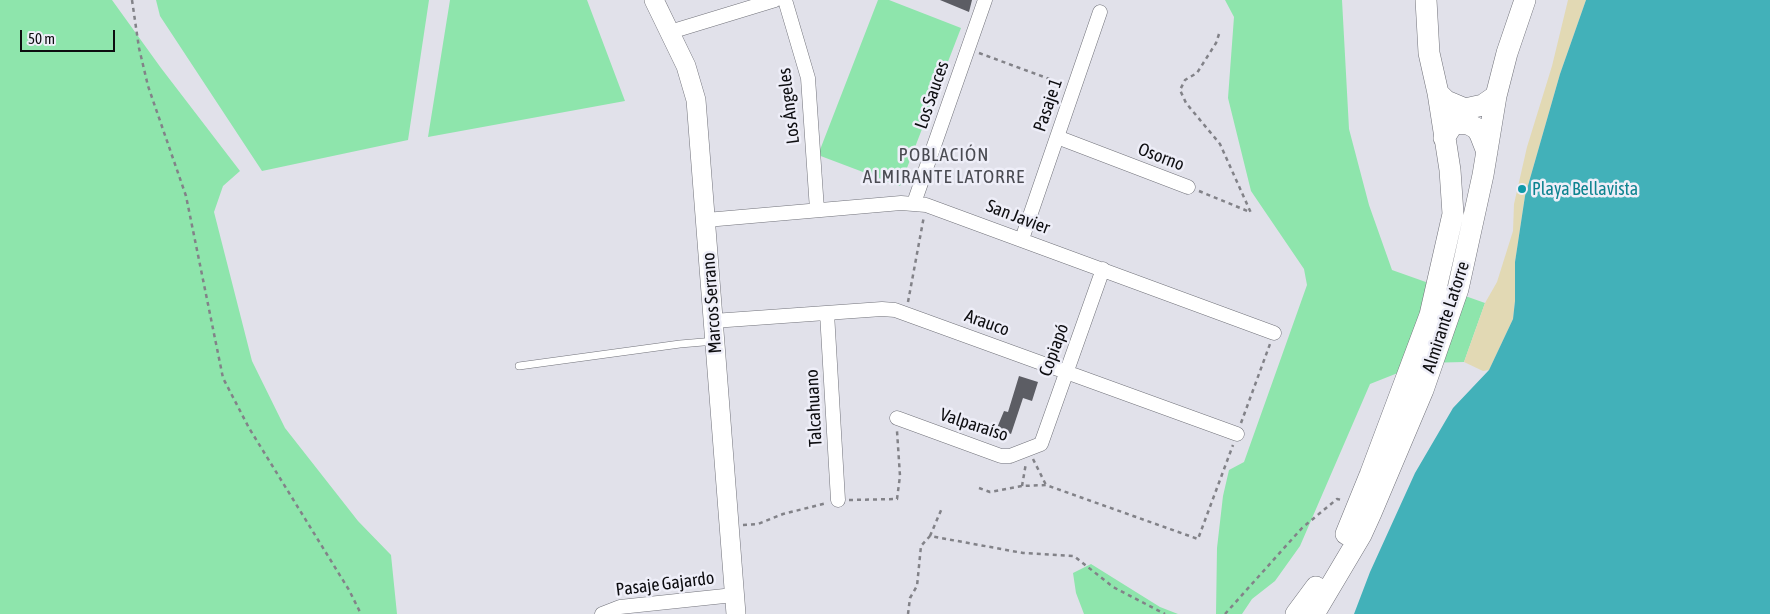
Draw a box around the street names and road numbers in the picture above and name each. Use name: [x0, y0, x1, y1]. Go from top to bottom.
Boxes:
street label: Los Sauces: [910, 58, 954, 132]
street label: Los Ángeles: [774, 67, 804, 145]
street label: Pasaje 1: [1029, 76, 1067, 134]
street label: Osorno: [1135, 138, 1187, 176]
street label: San Javier: [983, 195, 1053, 239]
street label: Marcos Serrano: [698, 252, 726, 354]
street label: Almirante Latorre: [1418, 259, 1474, 375]
street label: Arauco: [962, 305, 1012, 341]
street label: Copiapó: [1035, 321, 1073, 379]
street label: Talcahuano: [801, 369, 827, 447]
street label: Valparaíso: [937, 404, 1011, 446]
street label: Pasaje Gajardo: [615, 567, 715, 601]

